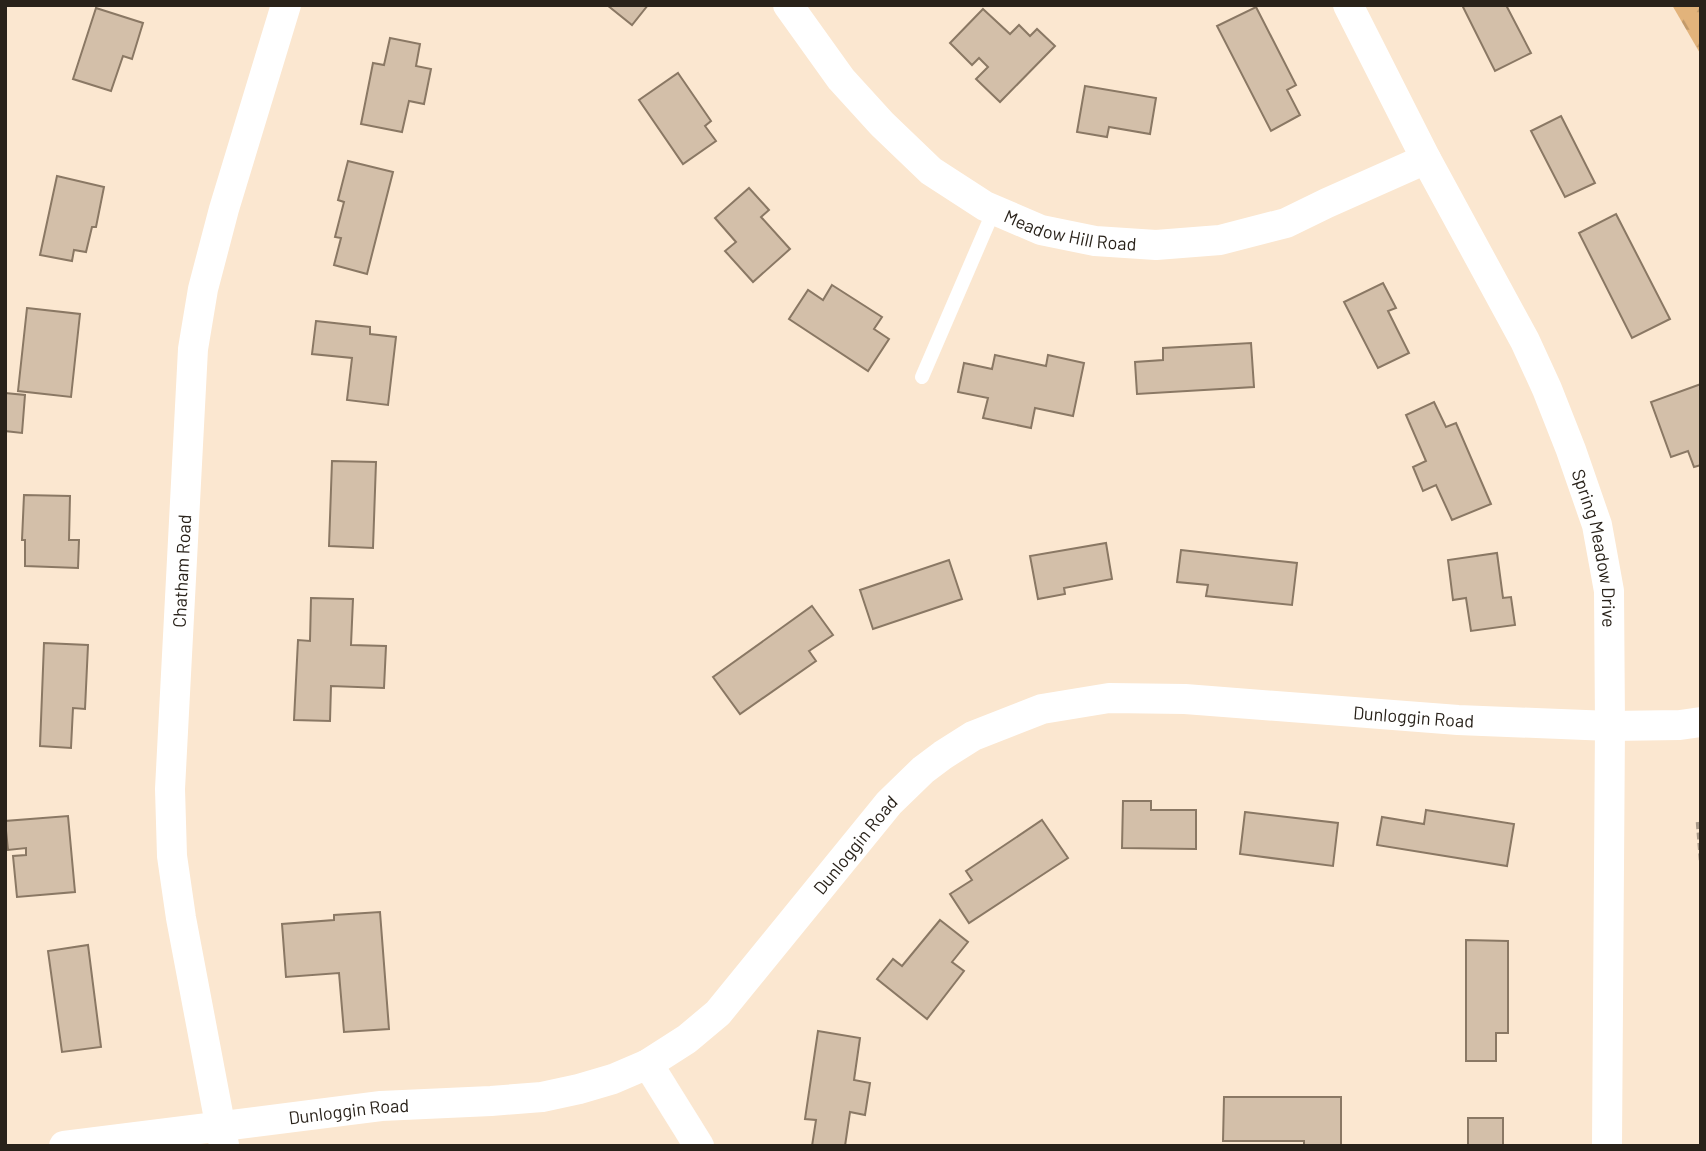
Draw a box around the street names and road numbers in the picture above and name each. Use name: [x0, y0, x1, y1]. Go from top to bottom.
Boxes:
street label: Meadow Hill Road: [1001, 205, 1137, 255]
street label: Spring Meadow Drive: [1567, 466, 1620, 628]
street label: Chatham Road: [167, 514, 195, 628]
street label: Dunloggin Road: [1352, 701, 1475, 732]
street label: Dunloggin Road: [808, 790, 902, 899]
street label: Dunloggin Road: [287, 1094, 410, 1129]

